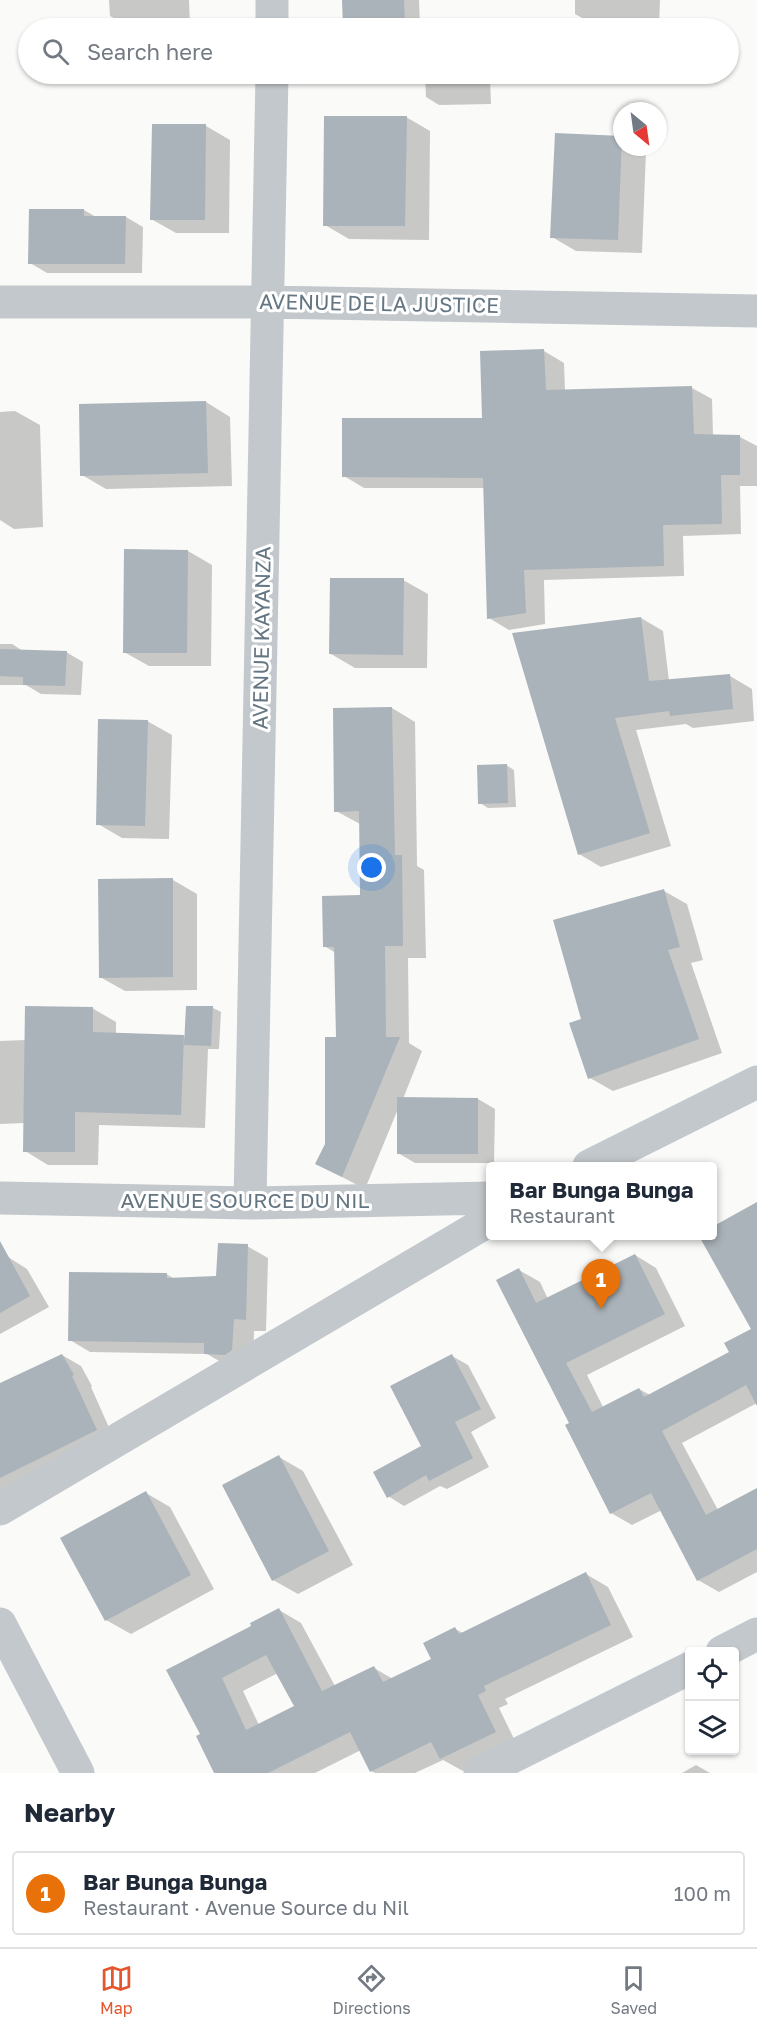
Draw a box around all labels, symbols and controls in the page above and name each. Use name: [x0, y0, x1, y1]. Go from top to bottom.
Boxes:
search box: [18, 18, 739, 84]
icon: search: [39, 35, 72, 68]
text: Search here: [87, 38, 213, 65]
north arrow: [613, 102, 667, 156]
street label: AVENUE DE LA JUSTICE: [259, 288, 499, 318]
street label: AVENUE KAYANZA: [246, 546, 276, 730]
your location: [357, 853, 386, 882]
popup: [486, 1162, 717, 1240]
text: Bar Bunga Bunga: [509, 1176, 694, 1203]
street label: AVENUE SOURCE DU NIL: [120, 1187, 370, 1213]
text: Restaurant: [509, 1203, 615, 1227]
pin: 1: [582, 1260, 620, 1309]
map controls: [685, 1647, 739, 1755]
button: locate: [685, 1647, 739, 1701]
button: layers: [685, 1701, 739, 1755]
text: Nearby: [24, 1797, 115, 1828]
text: Bar Bunga Bunga: [83, 1868, 267, 1895]
text: 1: [40, 1881, 51, 1905]
text: 100 m: [674, 1881, 731, 1905]
text: Restaurant · Avenue Source du Nil: [83, 1895, 409, 1919]
tab: Map: [100, 1962, 133, 2018]
tab: Directions: [333, 1962, 411, 2018]
tab: Saved: [610, 1962, 657, 2018]

